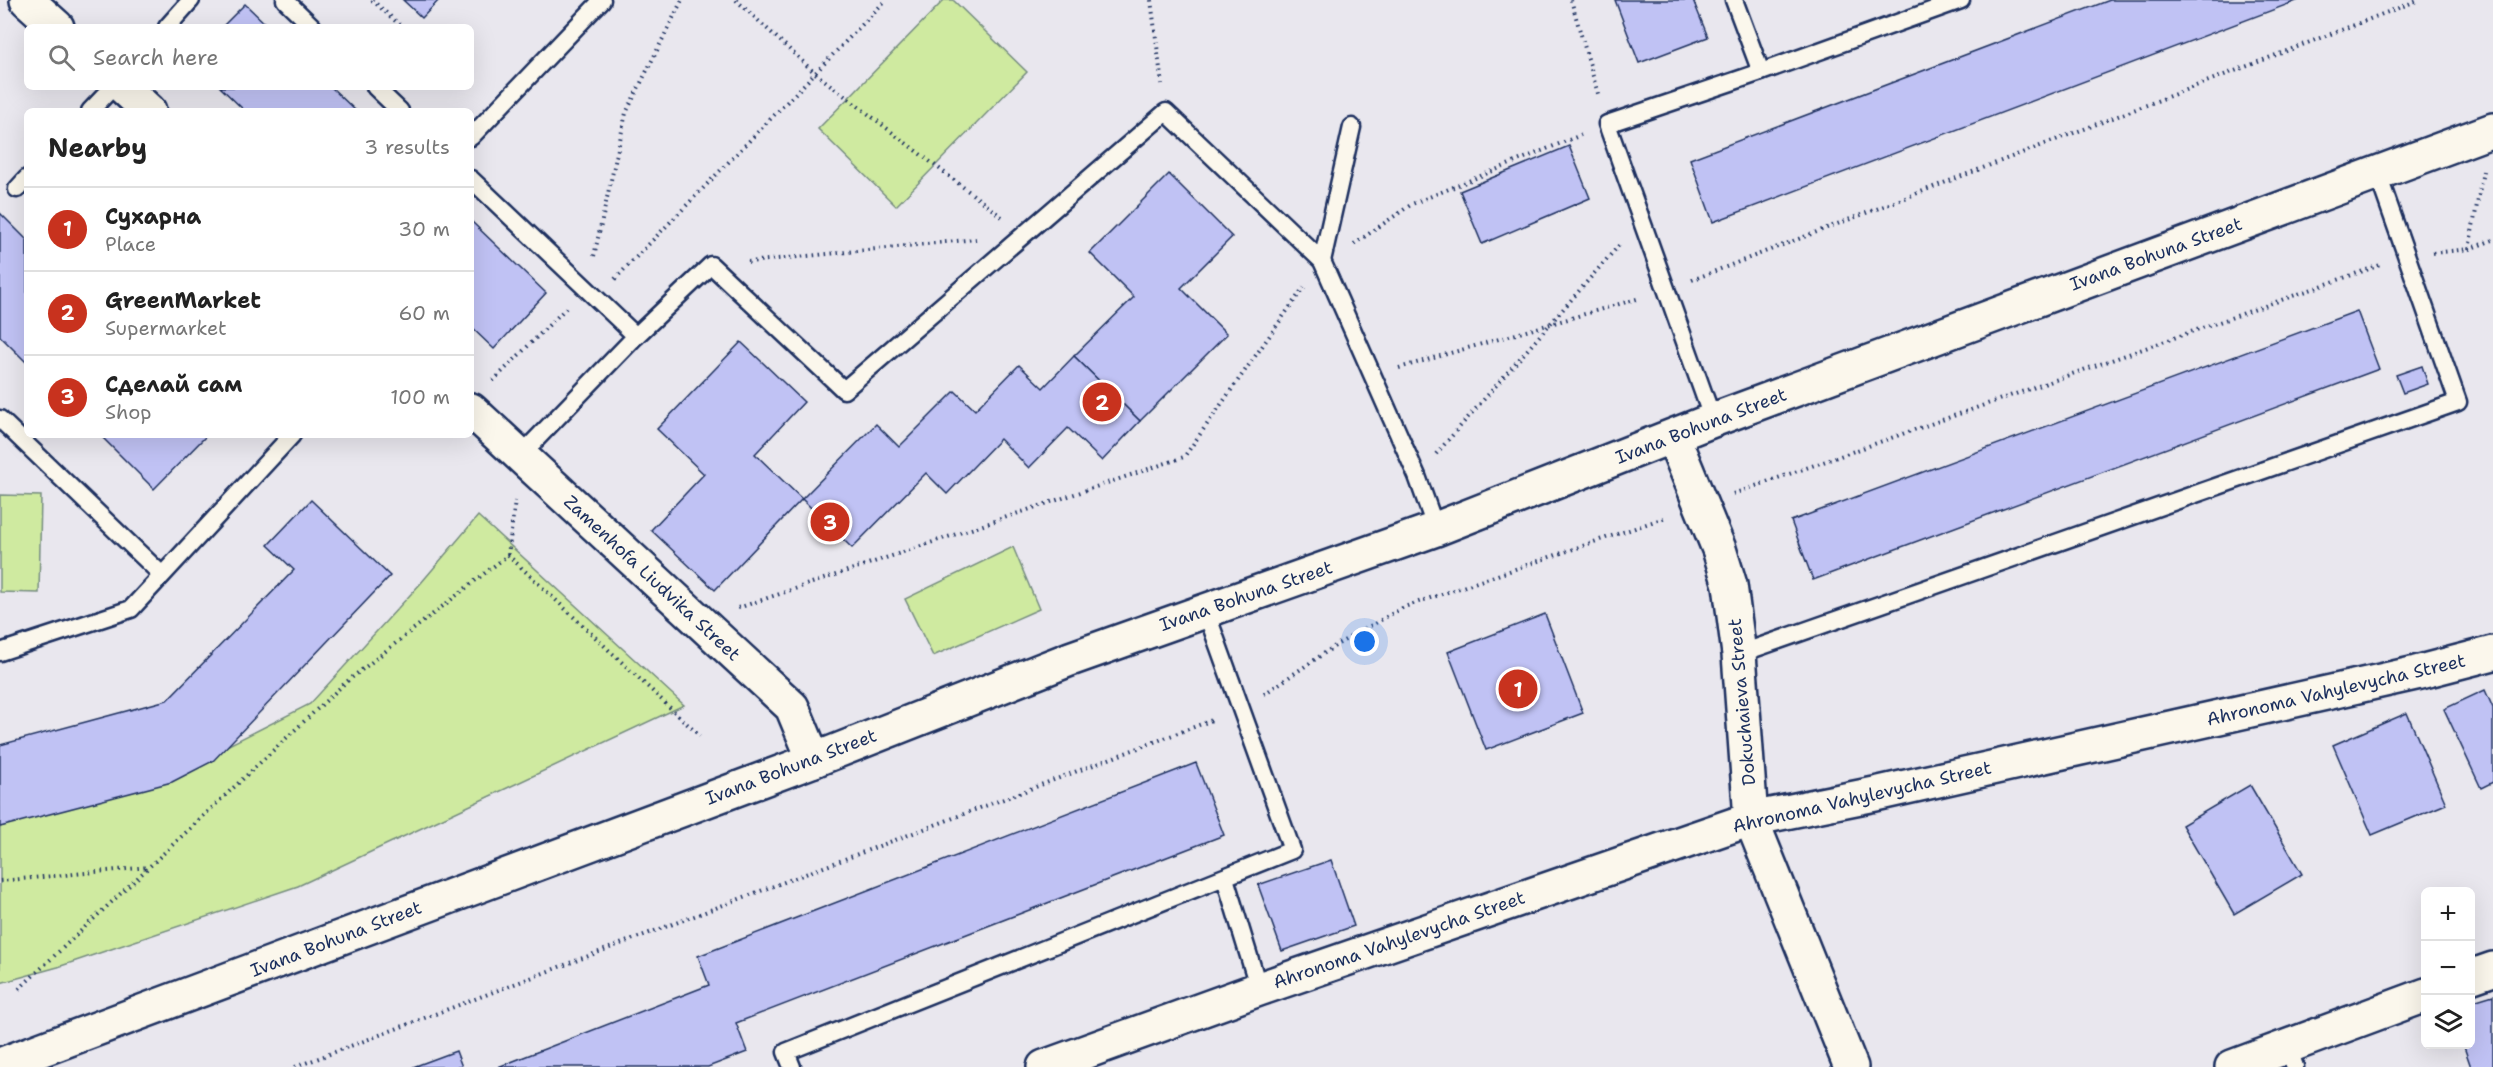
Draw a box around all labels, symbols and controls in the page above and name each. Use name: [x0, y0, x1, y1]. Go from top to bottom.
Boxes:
search box: [24, 24, 474, 90]
icon: search: [45, 41, 78, 74]
text: Search here: [93, 43, 219, 72]
text: Nearby: [48, 130, 147, 165]
text: 3 results: [364, 134, 450, 160]
text: Сухарна: [105, 202, 201, 231]
street label: Ivana Bohuna Street: [2067, 212, 2245, 296]
text: 1: [63, 216, 72, 242]
text: 30 m: [398, 216, 450, 242]
text: Place: [105, 231, 156, 257]
text: GreenMarket: [105, 286, 261, 315]
text: 2: [61, 300, 75, 326]
text: 60 m: [398, 300, 450, 326]
text: Supermarket: [105, 315, 227, 341]
text: Сделай сам: [105, 370, 242, 399]
pin: 2: [1082, 380, 1122, 424]
street label: Ivana Bohuna Street: [1612, 382, 1790, 470]
text: 3: [61, 384, 75, 410]
text: 100 m: [390, 384, 450, 410]
text: Shop: [105, 399, 152, 425]
street label: Zamenhofa Liudvika Street: [559, 490, 746, 666]
pin: 3: [810, 500, 850, 544]
street label: Ivana Bohuna Street: [1156, 555, 1336, 637]
street label: Dokuchaieva Street: [1723, 617, 1761, 787]
your location: [1350, 627, 1379, 656]
street label: Ahronoma Vahylevycha Street: [2204, 648, 2468, 732]
pin: 1: [1498, 666, 1538, 712]
street label: Ivana Bohuna Street: [702, 723, 880, 811]
street label: Ahronoma Vahylevycha Street: [1730, 755, 1994, 839]
street label: Ahronoma Vahylevycha Street: [1270, 885, 1528, 994]
map controls: [2421, 887, 2475, 1049]
button: +: [2421, 887, 2475, 941]
street label: Ivana Bohuna Street: [247, 895, 425, 983]
button: −: [2421, 941, 2475, 995]
button: layers: [2421, 995, 2475, 1049]

